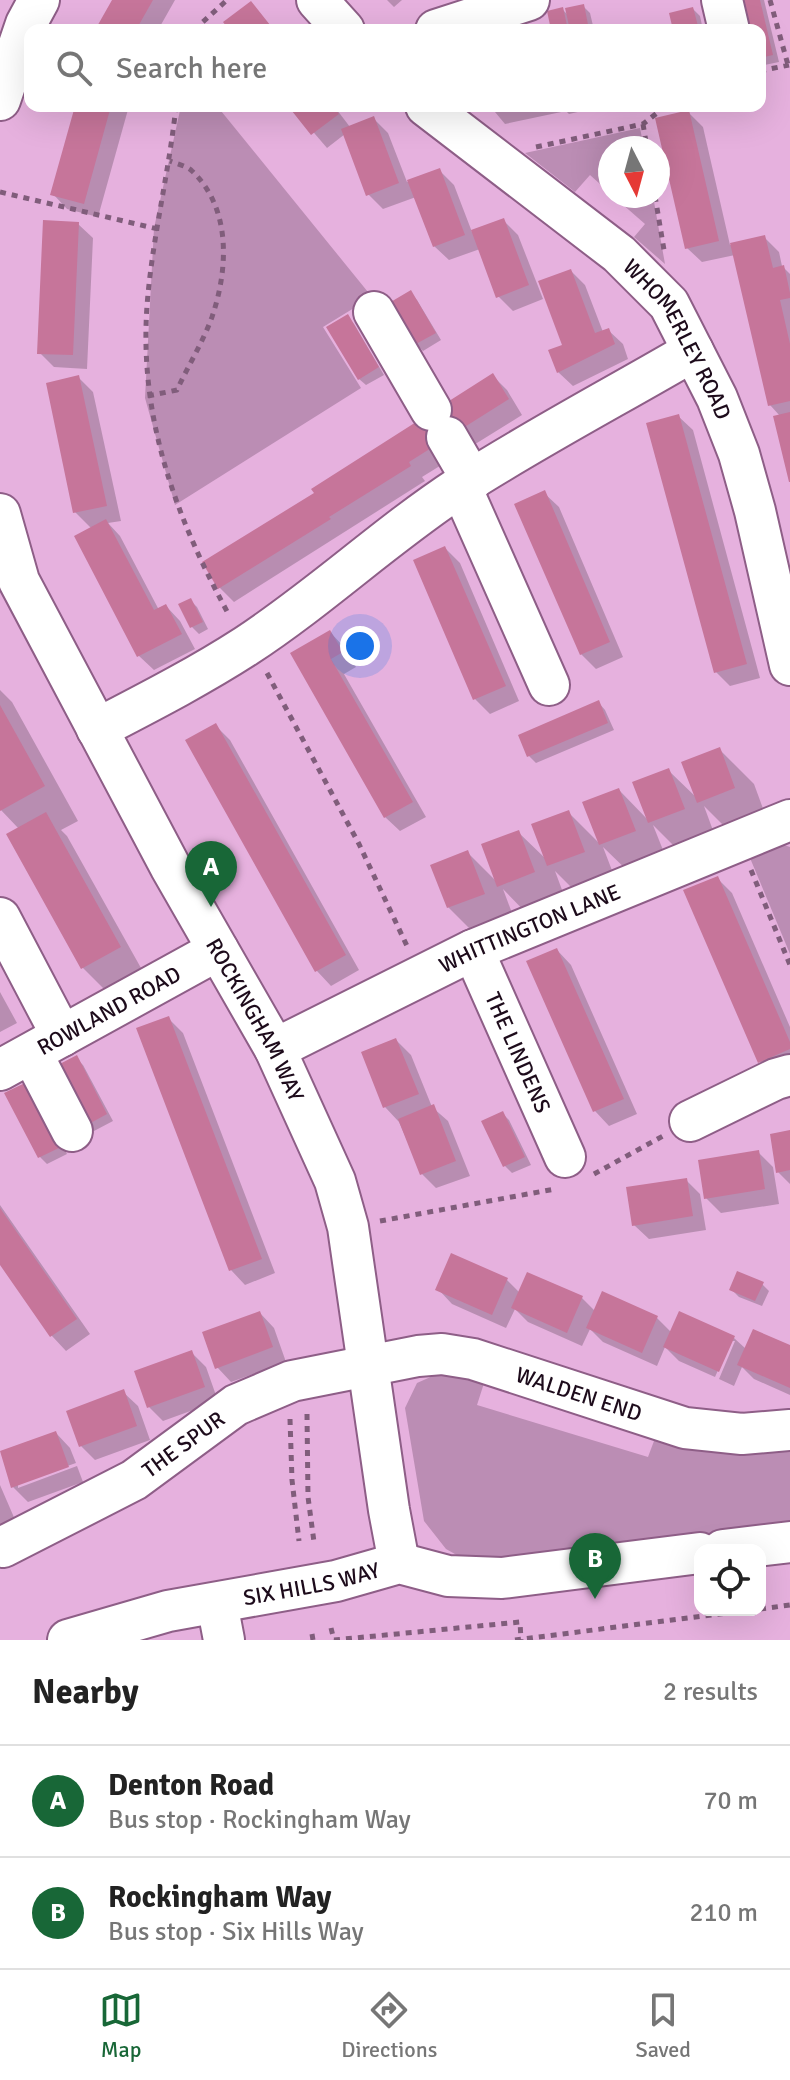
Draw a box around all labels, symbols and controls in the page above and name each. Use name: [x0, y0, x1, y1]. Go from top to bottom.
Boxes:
search box: [24, 24, 766, 112]
icon: search: [52, 46, 96, 90]
text: Search here: [116, 50, 267, 87]
north arrow: [598, 136, 670, 208]
street label: WHOMERLEY ROAD: [617, 253, 737, 423]
your location: [340, 626, 380, 666]
pin: A: [185, 841, 237, 907]
street label: WHITTINGTON LANE: [434, 878, 624, 979]
street label: ROCKINGHAM WAY: [200, 933, 310, 1106]
street label: ROWLAND ROAD: [32, 960, 185, 1061]
street label: THE LINDENS: [479, 988, 557, 1117]
street label: WALDEN END: [512, 1361, 645, 1427]
street label: THE SPUR: [137, 1405, 230, 1484]
pin: B: [569, 1533, 621, 1599]
map controls: [694, 1544, 766, 1616]
button: locate: [694, 1544, 766, 1616]
street label: SIX HILLS WAY: [241, 1556, 383, 1611]
text: Nearby: [32, 1671, 139, 1713]
text: 2 results: [663, 1676, 758, 1708]
text: Denton Road: [108, 1767, 274, 1804]
text: A: [50, 1785, 66, 1817]
text: 70 m: [703, 1785, 758, 1817]
text: Bus stop · Rockingham Way: [108, 1804, 411, 1836]
text: Rockingham Way: [108, 1879, 332, 1916]
text: B: [50, 1897, 66, 1929]
text: 210 m: [689, 1897, 758, 1929]
text: Bus stop · Six Hills Way: [108, 1916, 364, 1948]
tab: Map: [99, 1988, 143, 2063]
tab: Directions: [341, 1988, 437, 2063]
tab: Saved: [636, 1988, 691, 2063]

